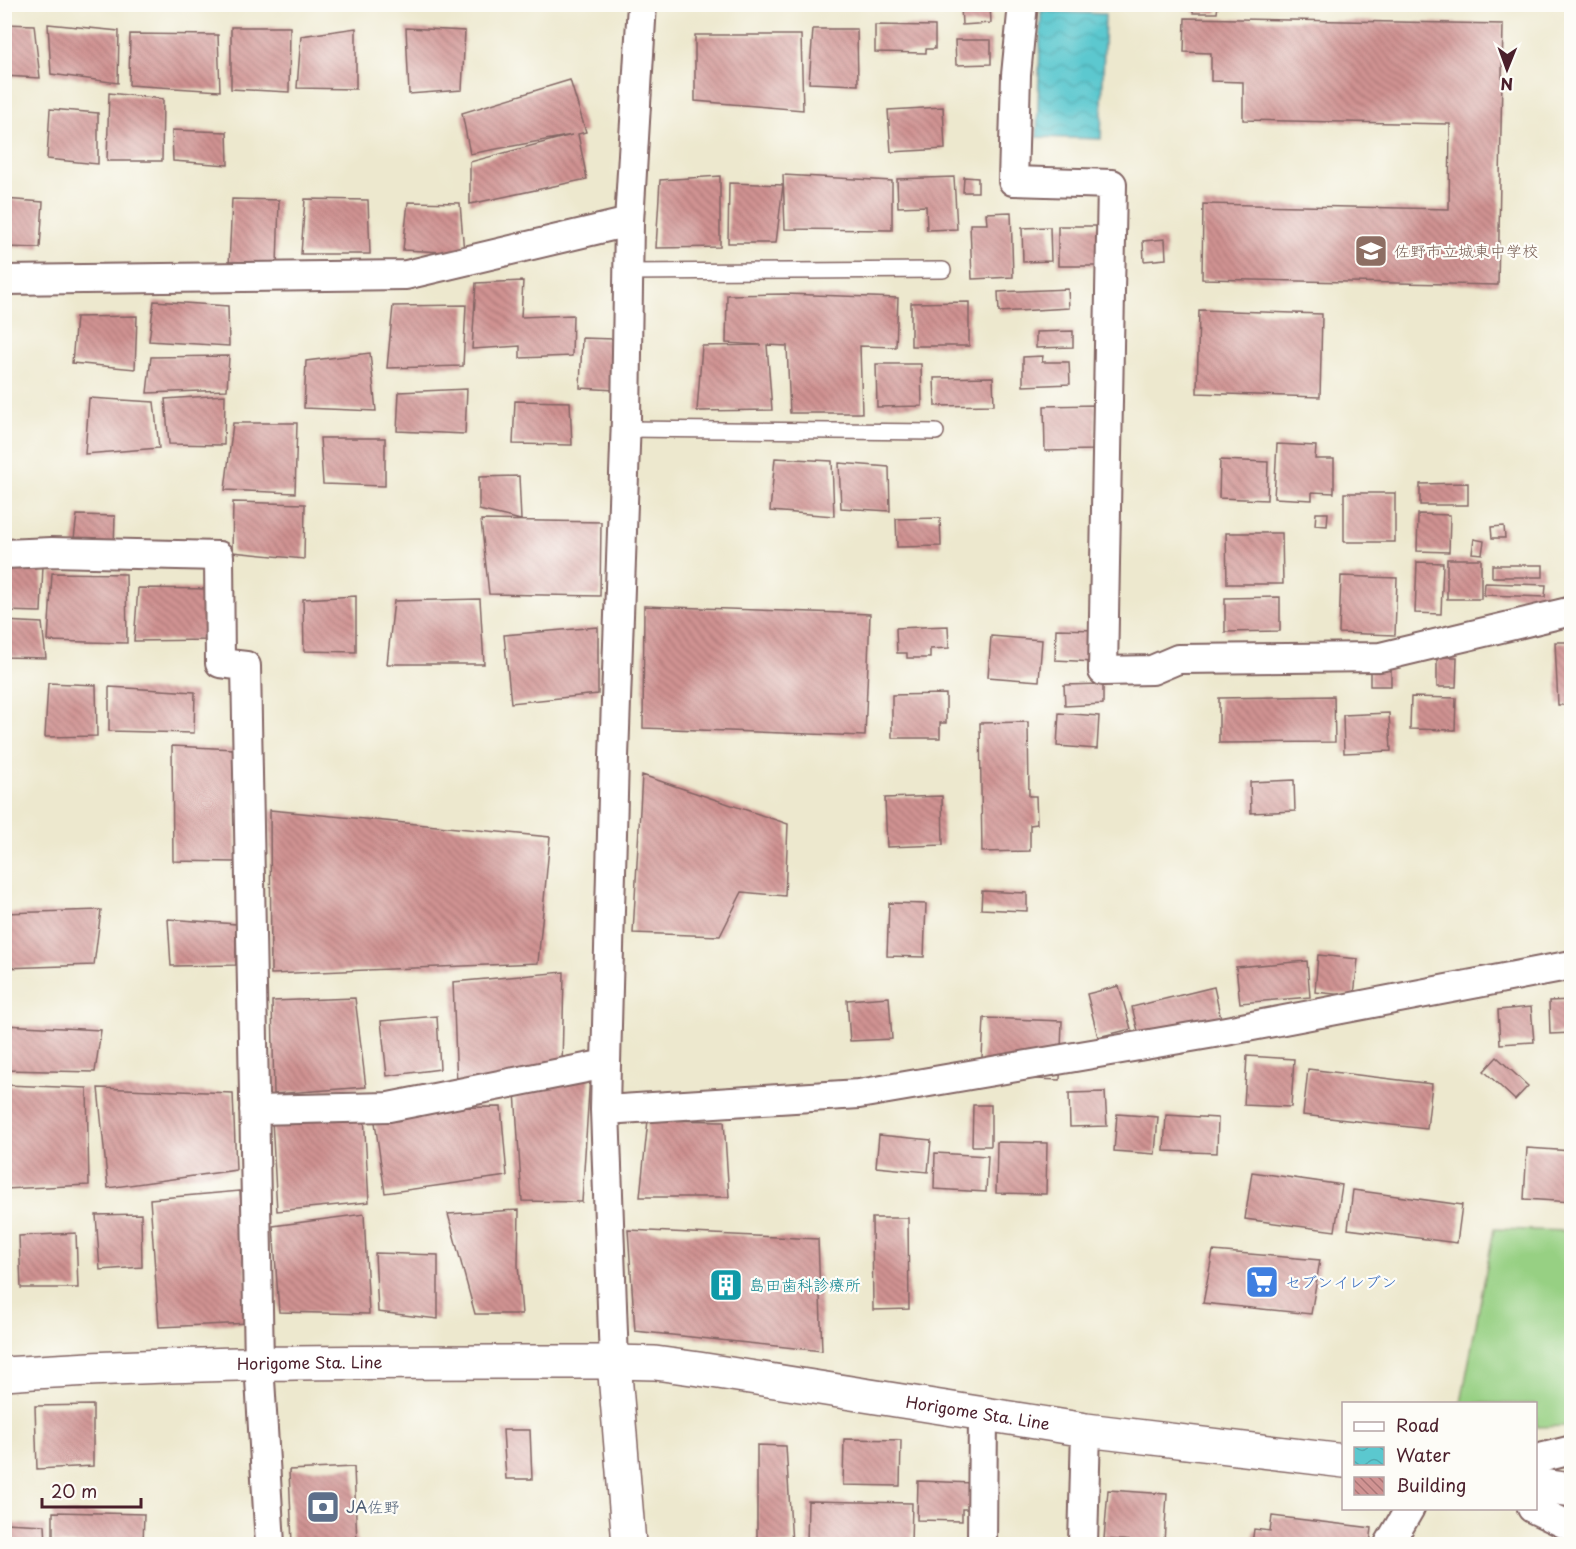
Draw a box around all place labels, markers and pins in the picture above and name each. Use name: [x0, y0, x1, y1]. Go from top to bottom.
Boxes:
school or university icon: 佐野市立城東中学校: [1353, 233, 1389, 269]
place label: 佐野市立城東中学校: [1394, 238, 1538, 262]
supermarket icon: セブンイレブン: [1244, 1264, 1280, 1300]
building icon: 島田歯科診療所: [708, 1267, 744, 1303]
place label: セブンイレブン: [1285, 1269, 1397, 1293]
place label: 島田歯科診療所: [749, 1272, 861, 1296]
bank icon: JA佐野: [305, 1489, 341, 1525]
place label: JA佐野: [346, 1494, 400, 1518]

